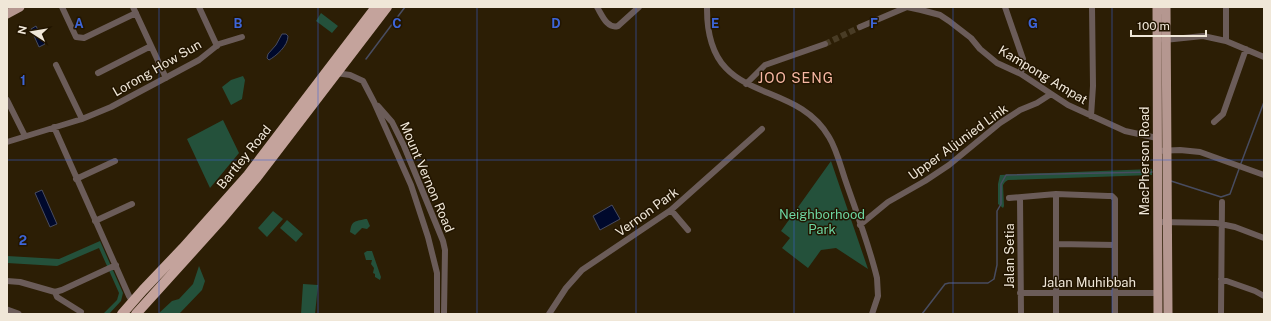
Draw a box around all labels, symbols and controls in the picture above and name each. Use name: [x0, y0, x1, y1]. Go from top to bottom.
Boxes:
north arrow: [12, 12, 52, 52]
scale bar: [1131, 12, 1206, 38]
text: A: [74, 16, 84, 31]
text: B: [234, 16, 243, 31]
text: C: [392, 16, 402, 31]
text: D: [551, 16, 561, 31]
text: E: [711, 16, 719, 31]
text: F: [870, 16, 878, 31]
text: G: [1028, 16, 1038, 31]
text: 100 m: [1137, 19, 1170, 33]
text: N: [15, 24, 29, 35]
street label: Lorong How Sun: [110, 37, 204, 99]
street label: Kampong Ampat: [996, 43, 1090, 107]
district label: JOO SENG: [758, 70, 834, 86]
text: 1: [20, 73, 26, 88]
street label: Upper Aljunied Link: [905, 101, 1011, 183]
street label: MacPherson Road: [1137, 106, 1152, 216]
street label: Mount Vernon Road: [397, 120, 457, 234]
street label: Bartley Road: [214, 122, 274, 192]
street label: Vernon Park: [613, 184, 681, 240]
park label: Neighborhood Park: [779, 207, 865, 237]
street label: Jalan Setia: [1002, 223, 1017, 289]
text: 2: [19, 233, 27, 248]
street label: Jalan Muhibbah: [1042, 275, 1136, 290]

